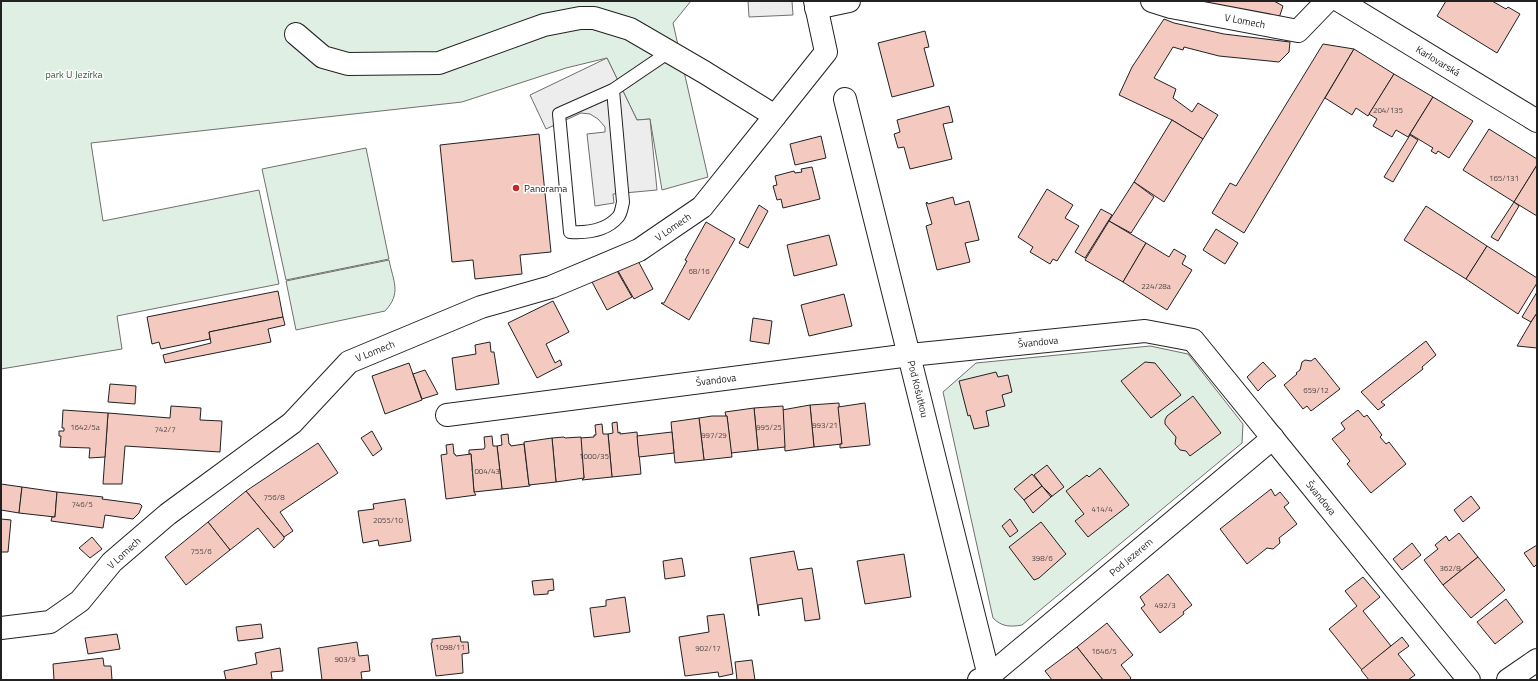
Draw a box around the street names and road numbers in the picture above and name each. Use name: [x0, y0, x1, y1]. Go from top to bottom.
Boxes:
street label: V Lomech: [1223, 10, 1267, 32]
street label: Karlovarská: [1413, 42, 1463, 80]
street label: V Lomech: [652, 209, 694, 245]
street label: Švandova: [1017, 332, 1059, 352]
street label: V Lomech: [353, 336, 397, 366]
street label: Pod Košutkou: [904, 359, 932, 419]
street label: Švandova: [695, 370, 737, 390]
street label: Švandova: [1302, 477, 1340, 519]
street label: V Lomech: [104, 533, 144, 573]
street label: Pod Jezerem: [1106, 534, 1156, 580]

